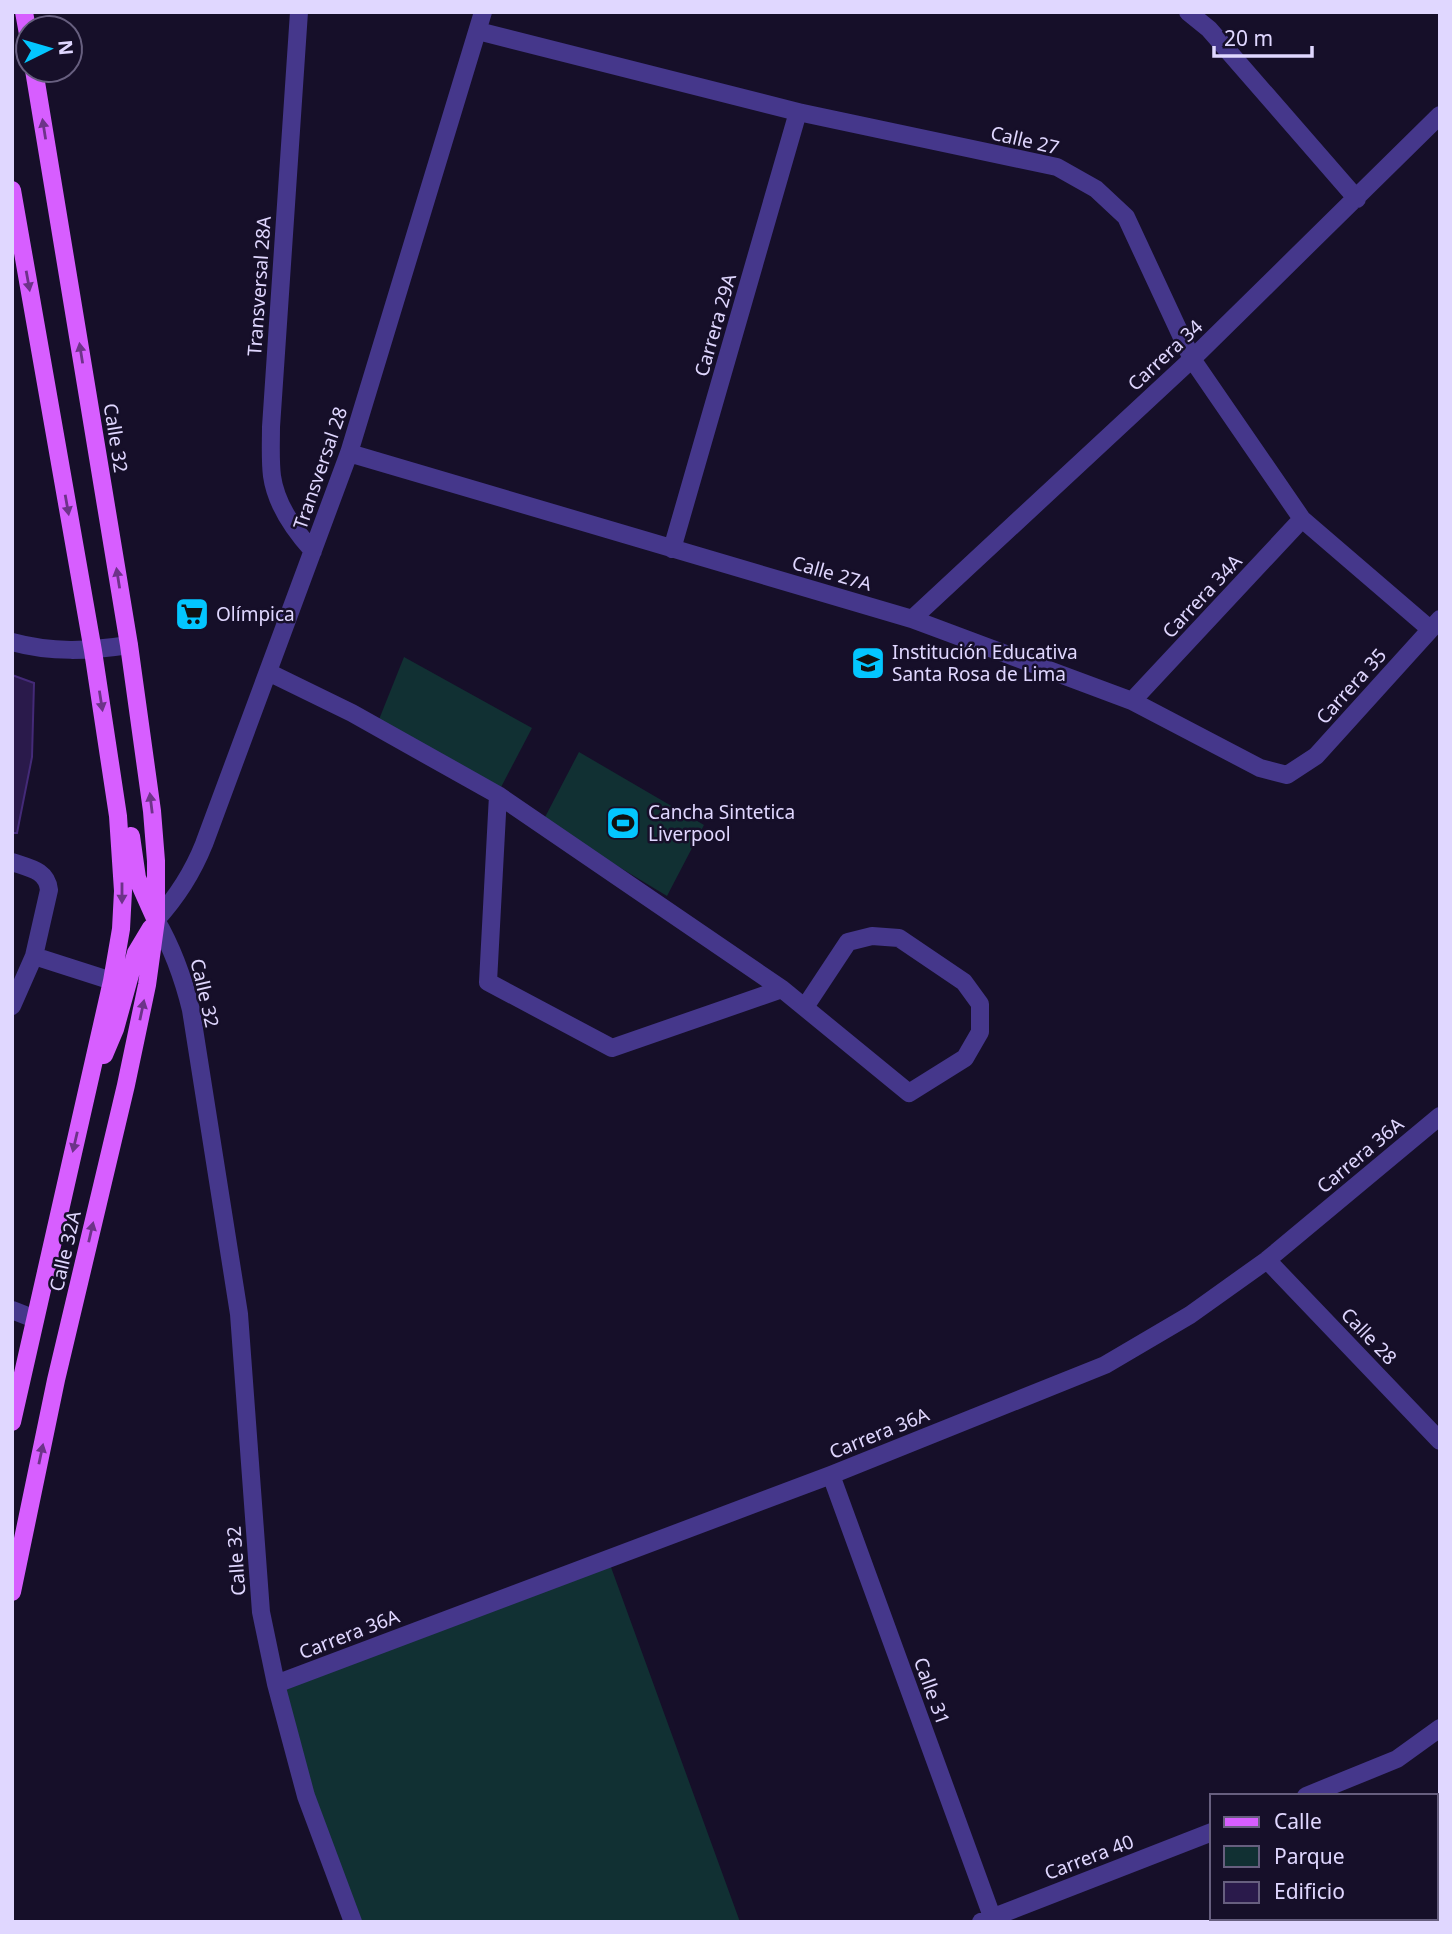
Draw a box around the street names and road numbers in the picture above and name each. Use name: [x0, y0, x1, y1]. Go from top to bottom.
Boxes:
street label: Calle 27: [988, 119, 1062, 161]
street label: Transversal 28A: [241, 214, 277, 357]
street label: Carrera 29A: [688, 270, 742, 379]
street label: Carrera 34: [1122, 314, 1208, 396]
street label: Calle 32: [98, 401, 134, 475]
street label: Transversal 28: [287, 403, 353, 533]
street label: Carrera 34A: [1156, 548, 1248, 643]
street label: Calle 27A: [789, 549, 876, 597]
street label: Carrera 35: [1310, 643, 1392, 729]
street label: Calle 32: [184, 956, 226, 1030]
street label: Carrera 36A: [1311, 1111, 1409, 1199]
street label: Calle 32A: [43, 1207, 87, 1294]
street label: Calle 28: [1335, 1302, 1403, 1370]
street label: Carrera 36A: [825, 1401, 934, 1465]
street label: Calle 32: [221, 1525, 251, 1597]
street label: Carrera 36A: [295, 1603, 404, 1665]
street label: Calle 31: [908, 1654, 956, 1728]
street label: Carrera 40: [1041, 1828, 1137, 1886]

